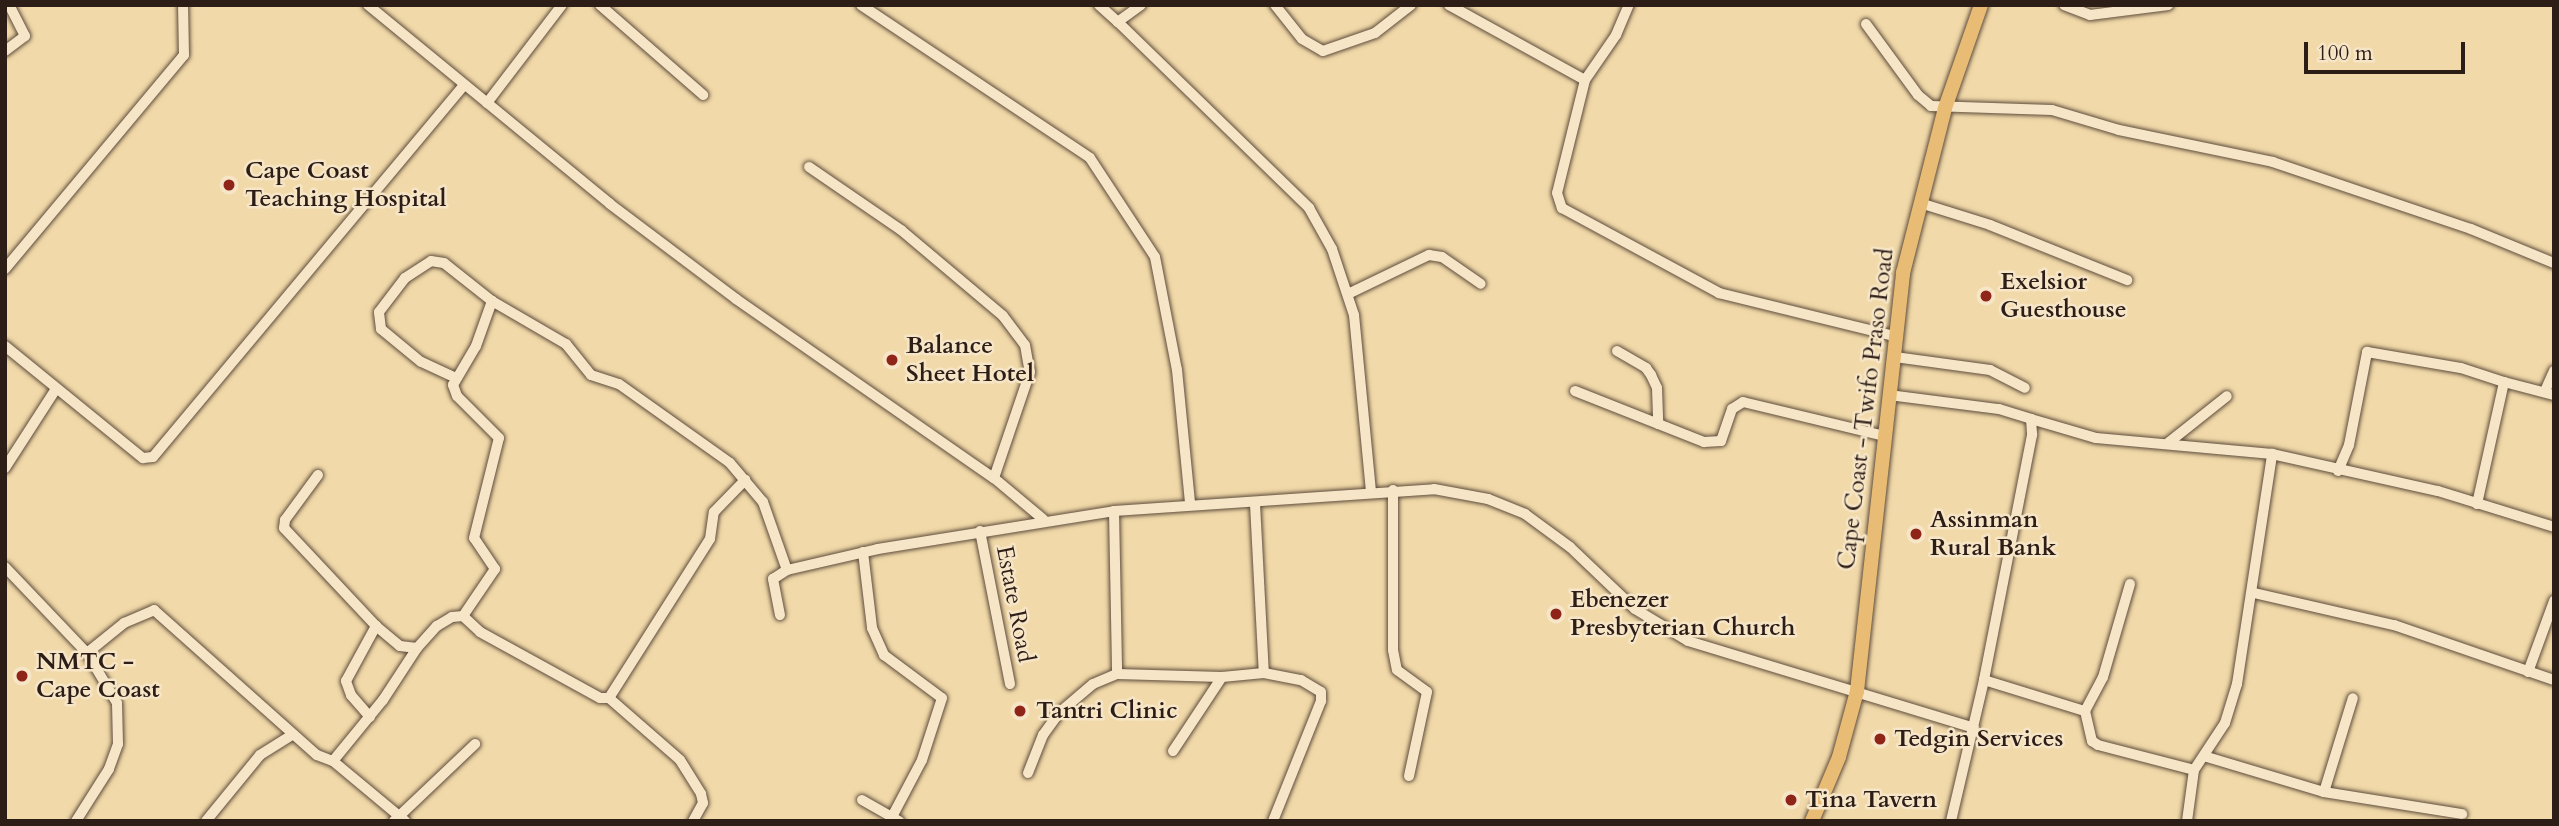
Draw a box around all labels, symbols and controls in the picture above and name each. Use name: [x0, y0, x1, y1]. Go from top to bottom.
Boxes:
scale bar: [2307, 28, 2468, 72]
text: 100 m: [2317, 39, 2373, 68]
place label: Cape Coast Teaching Hospital: [245, 157, 446, 213]
marker: Cape Coast Teaching Hospital: [219, 175, 239, 195]
street label: Cape Coast - Twifo Praso Road: [1832, 247, 1900, 571]
place label: Exelsior Guesthouse: [2000, 268, 2127, 324]
marker: Exelsior Guesthouse: [1978, 288, 1994, 304]
place label: Balance Sheet Hotel: [906, 332, 1034, 388]
marker: Balance Sheet Hotel: [884, 352, 900, 368]
place label: Assinman Rural Bank: [1930, 506, 2056, 562]
marker: Assinman Rural Bank: [1908, 526, 1924, 542]
street label: Estate Road: [990, 543, 1040, 665]
place label: Ebenezer Presbyterian Church: [1570, 586, 1796, 642]
marker: Ebenezer Presbyterian Church: [1548, 606, 1564, 622]
place label: NMTC - Cape Coast: [36, 648, 160, 704]
marker: NMTC - Cape Coast: [14, 668, 30, 684]
place label: Tantri Clinic: [1036, 697, 1177, 725]
marker: Tantri Clinic: [1010, 701, 1030, 721]
place label: Tedgin Services: [1894, 725, 2063, 753]
marker: Tedgin Services: [1872, 731, 1888, 747]
place label: Tina Tavern: [1805, 786, 1937, 814]
marker: Tina Tavern: [1783, 792, 1799, 808]

